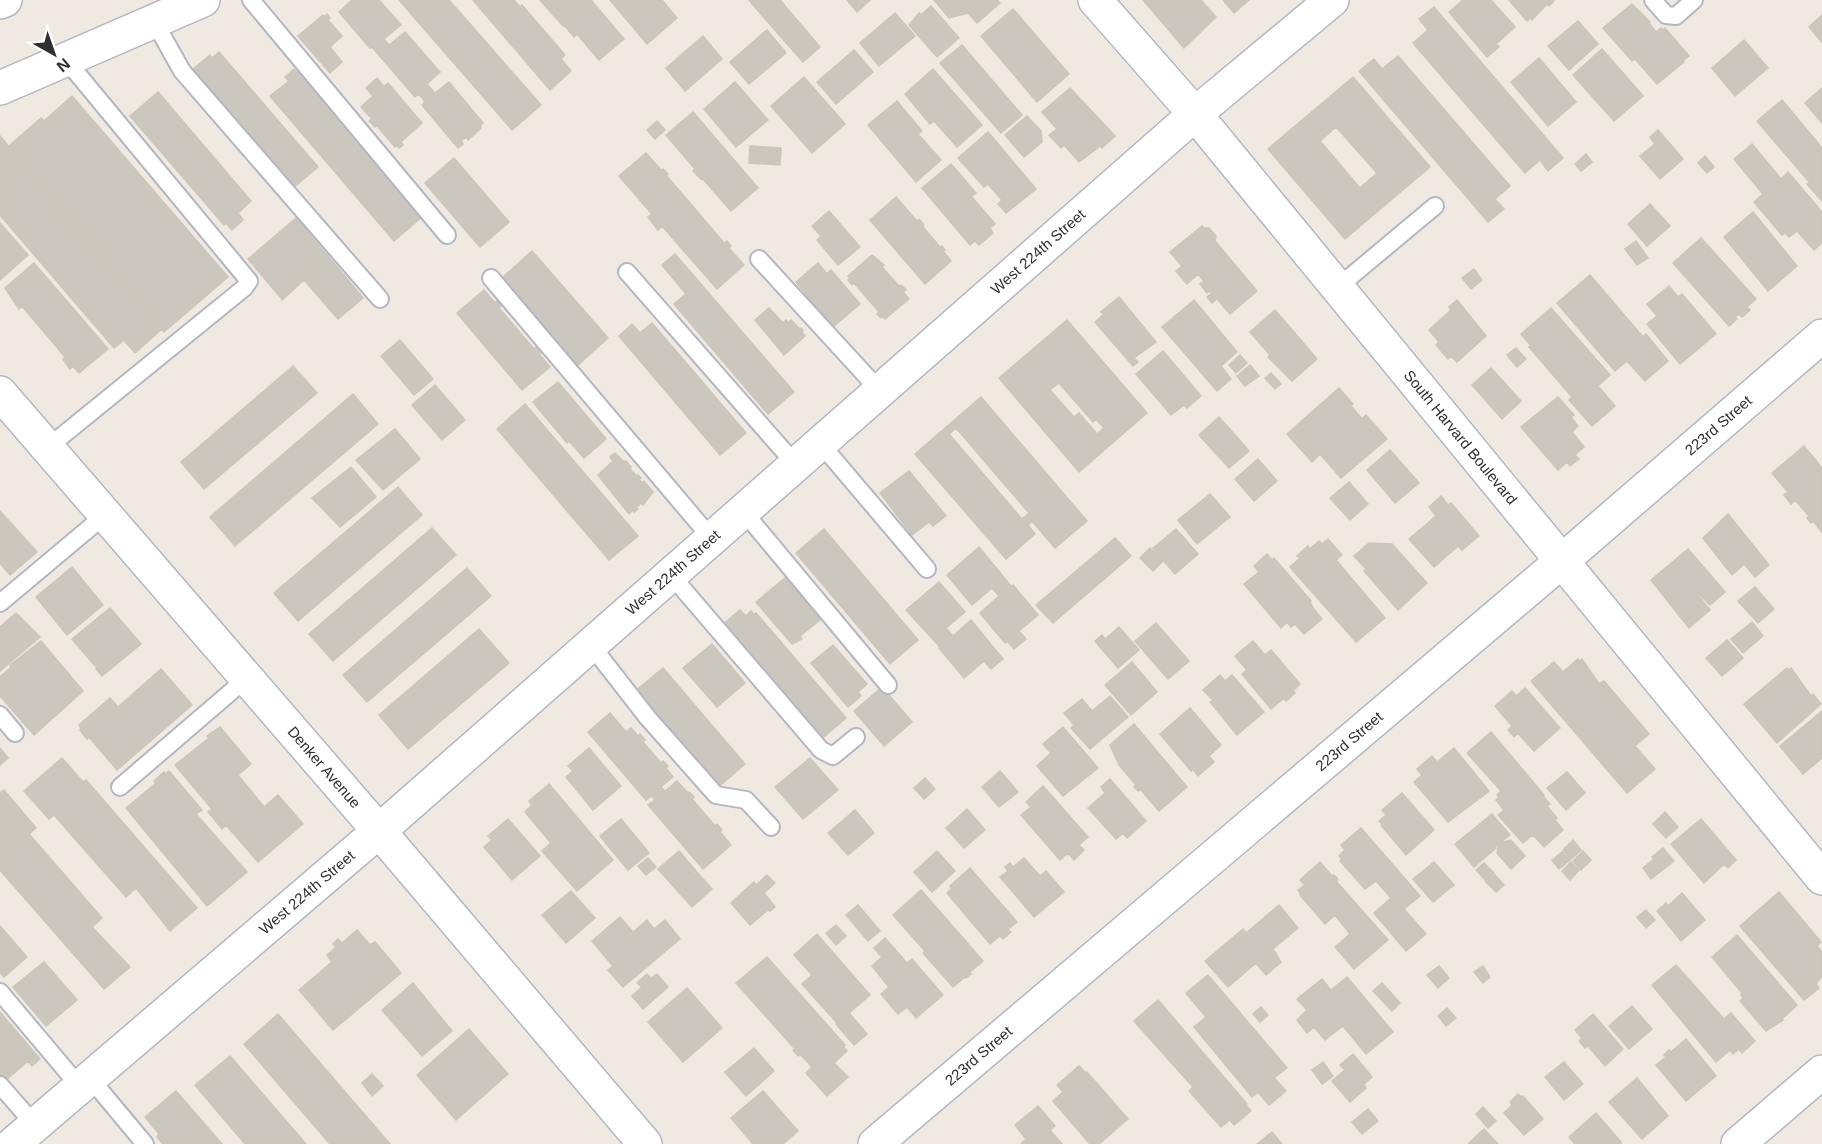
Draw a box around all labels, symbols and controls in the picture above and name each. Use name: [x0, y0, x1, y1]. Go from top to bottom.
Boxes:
north arrow: [24, 24, 84, 84]
text: N: [53, 55, 73, 75]
street label: West 224th Street: [987, 205, 1089, 297]
street label: South Harvard Boulevard: [1401, 367, 1521, 508]
street label: 223rd Street: [1681, 391, 1756, 459]
street label: West 224th Street: [622, 526, 724, 618]
street label: 223rd Street: [1312, 707, 1386, 774]
street label: Denker Avenue: [284, 723, 364, 811]
street label: West 224th Street: [256, 846, 358, 938]
street label: 223rd Street: [941, 1022, 1016, 1089]

